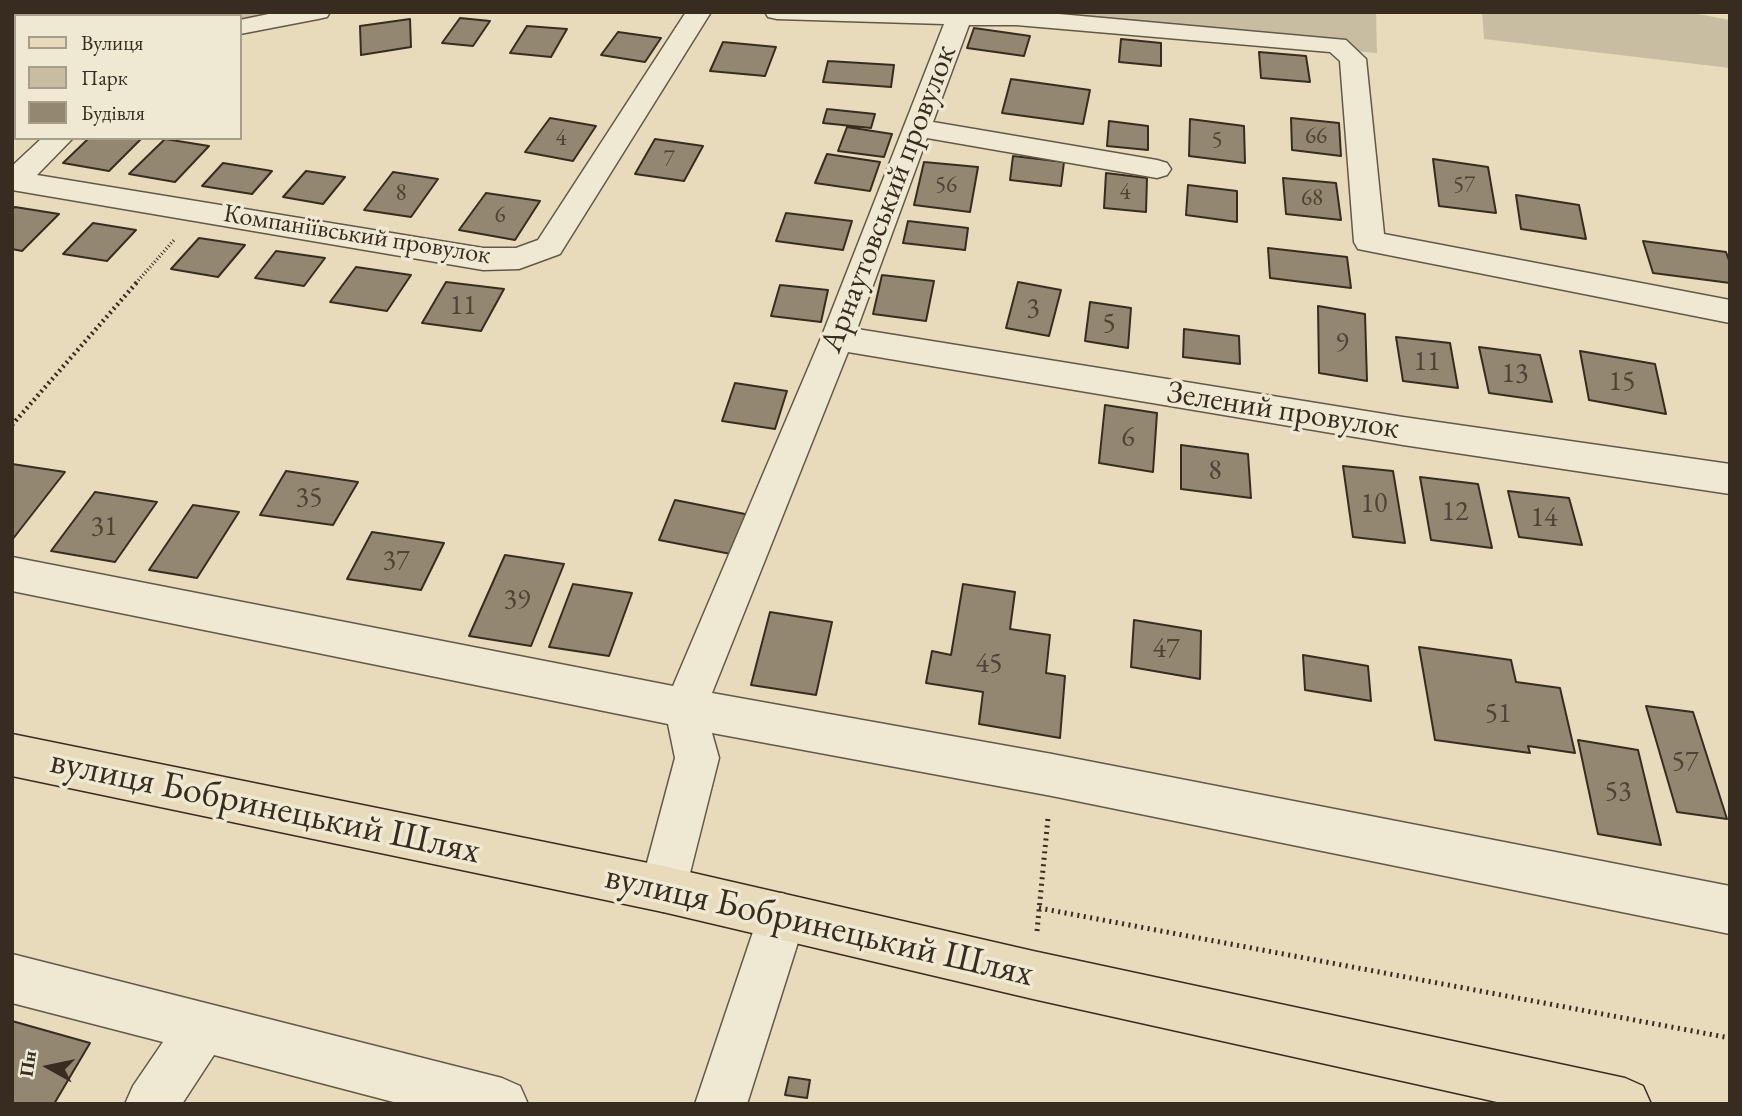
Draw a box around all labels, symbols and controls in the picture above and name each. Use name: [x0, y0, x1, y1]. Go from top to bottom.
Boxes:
legend: [14, 14, 242, 140]
text: Вулиця: [81, 29, 143, 56]
street label: Арнаутовський провулок: [813, 40, 965, 358]
text: Парк: [81, 64, 128, 91]
text: Будівля: [81, 99, 145, 126]
house number: 66: [1305, 123, 1327, 151]
house number: 4: [555, 125, 567, 153]
house number: 5: [1211, 127, 1223, 155]
house number: 7: [663, 146, 675, 174]
house number: 56: [935, 172, 957, 200]
house number: 57: [1453, 172, 1475, 200]
house number: 4: [1119, 179, 1131, 207]
house number: 8: [395, 180, 407, 208]
house number: 68: [1301, 185, 1323, 213]
street label: Компаніївський провулок: [221, 198, 493, 272]
house number: 6: [494, 202, 506, 230]
house number: 11: [450, 289, 476, 323]
house number: 3: [1026, 292, 1040, 326]
house number: 5: [1102, 307, 1116, 341]
house number: 9: [1335, 326, 1349, 360]
house number: 11: [1414, 345, 1440, 379]
house number: 13: [1502, 357, 1528, 391]
house number: 15: [1609, 365, 1635, 399]
street label: Зелений провулок: [1164, 374, 1402, 448]
house number: 6: [1121, 421, 1135, 455]
house number: 8: [1208, 454, 1222, 488]
house number: 35: [296, 481, 322, 515]
house number: 10: [1361, 487, 1387, 521]
house number: 12: [1442, 495, 1468, 529]
house number: 14: [1531, 501, 1557, 535]
house number: 31: [91, 510, 117, 544]
house number: 37: [383, 544, 409, 578]
house number: 39: [504, 583, 530, 617]
house number: 47: [1153, 632, 1179, 666]
house number: 45: [976, 647, 1002, 681]
house number: 51: [1485, 697, 1511, 731]
street label: вулиця Бобринецький Шлях: [46, 739, 484, 875]
house number: 57: [1672, 745, 1698, 779]
house number: 53: [1605, 775, 1631, 809]
street label: вулиця Бобринецький Шлях: [600, 854, 1038, 998]
north arrow: [14, 1032, 84, 1102]
text: Пн: [13, 1049, 42, 1078]

